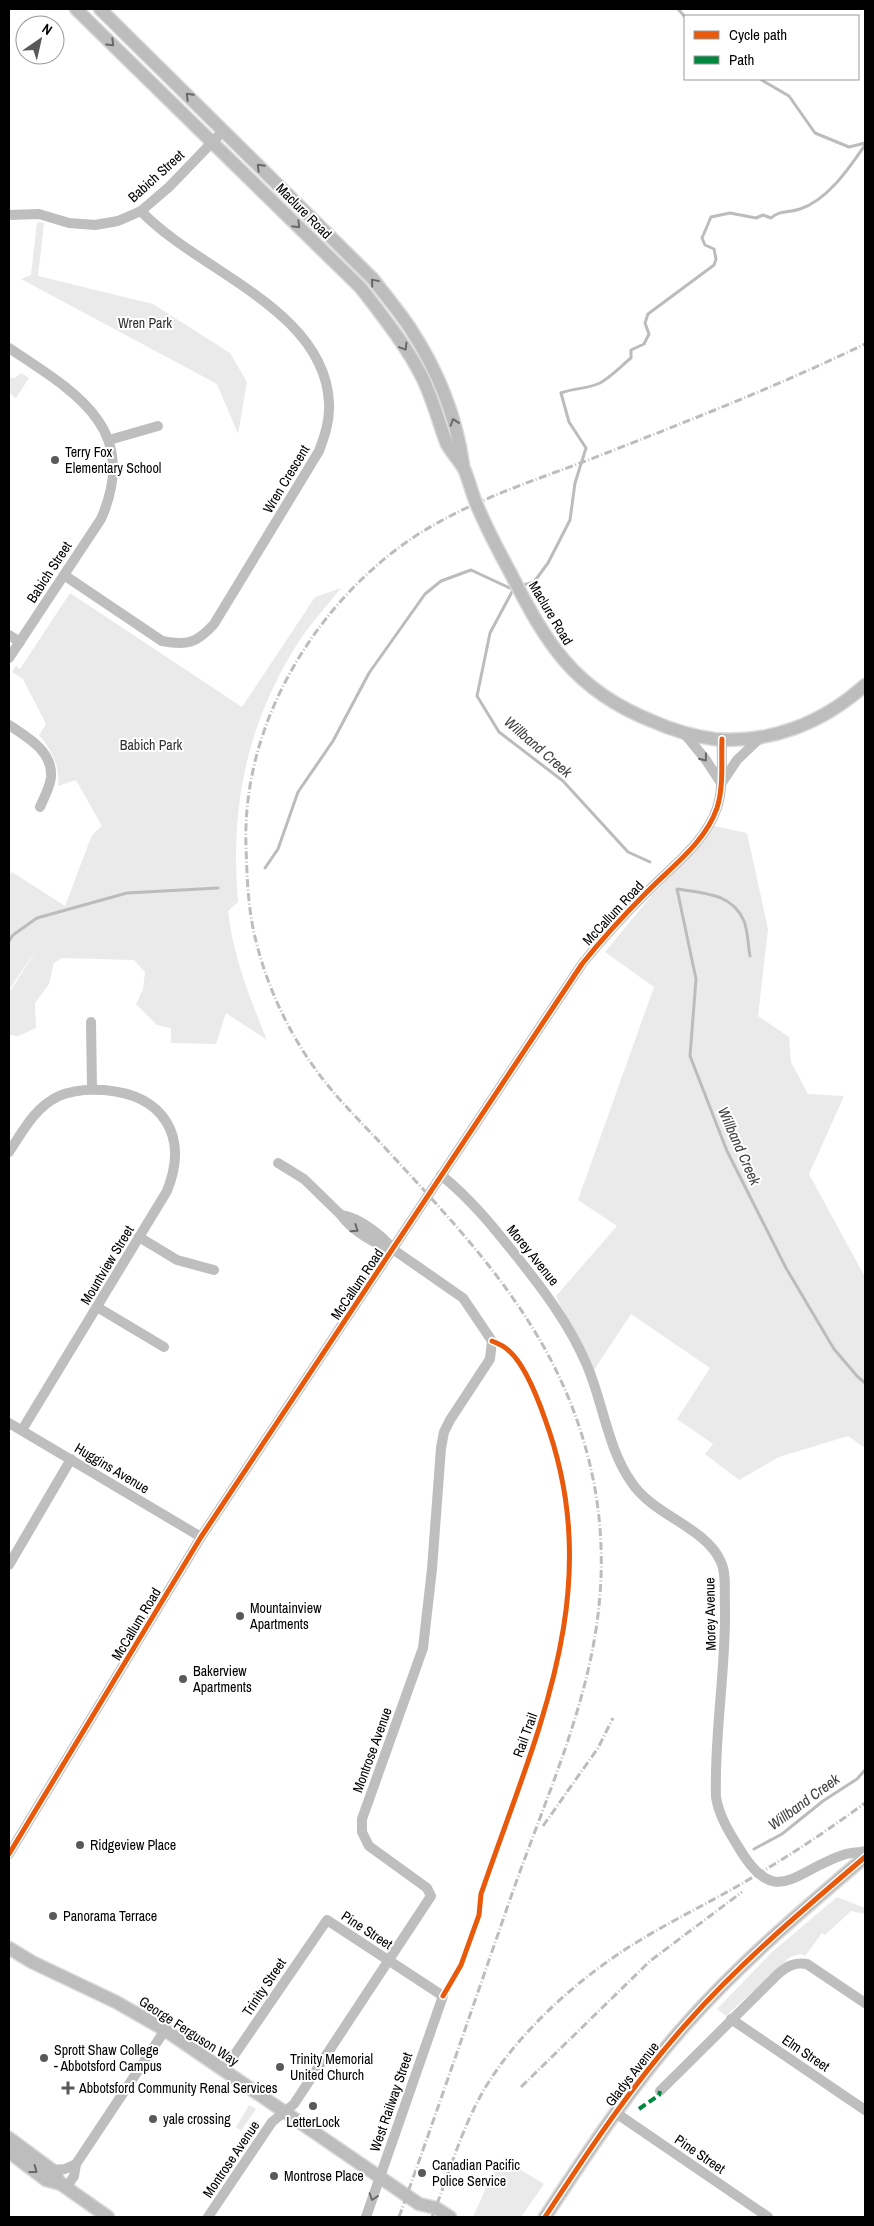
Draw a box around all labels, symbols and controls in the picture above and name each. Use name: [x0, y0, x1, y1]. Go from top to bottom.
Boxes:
north arrow: [15, 15, 65, 65]
legend: [684, 15, 859, 80]
text: N: [39, 19, 56, 39]
text: Cycle path: [729, 24, 787, 45]
one-way arrow: [105, 37, 114, 46]
text: Path: [729, 49, 754, 70]
one-way arrow: [185, 93, 194, 102]
street label: Babich Street: [124, 146, 188, 206]
one-way arrow: [256, 163, 265, 172]
street label: Maclure Road: [272, 179, 336, 243]
one-way arrow: [291, 219, 300, 228]
one-way arrow: [371, 278, 380, 287]
park label: Wren Park: [118, 314, 172, 332]
one-way arrow: [398, 341, 408, 350]
one-way arrow: [449, 418, 459, 427]
street label: Wren Crescent: [259, 442, 313, 516]
place label: Terry Fox Elementary School: [65, 443, 161, 477]
marker: Terry Fox Elementary School: [49, 454, 61, 466]
street label: Babich Street: [23, 538, 75, 606]
street label: Maclure Road: [525, 578, 577, 648]
water label: Willband Creek: [500, 711, 577, 783]
park label: Babich Park: [120, 736, 183, 754]
one-way arrow: [698, 752, 707, 761]
street label: McCallum Road: [579, 877, 647, 949]
water label: Willband Creek: [713, 1103, 766, 1189]
street label: Morey Avenue: [503, 1221, 563, 1289]
street label: Mountview Street: [76, 1222, 138, 1308]
one-way arrow: [350, 1222, 359, 1232]
street label: McCallum Road: [327, 1245, 387, 1323]
street label: Huggins Avenue: [71, 1439, 153, 1497]
street label: Morey Avenue: [700, 1577, 720, 1651]
street label: McCallum Road: [107, 1584, 165, 1664]
place label: Mountainview Apartments: [249, 1599, 322, 1633]
marker: Mountainview Apartments: [234, 1610, 246, 1622]
place label: Bakerview Apartments: [192, 1662, 252, 1696]
marker: Bakerview Apartments: [177, 1673, 189, 1685]
street label: Montrose Avenue: [348, 1705, 396, 1795]
street label: Rail Trail: [509, 1710, 541, 1760]
water label: Willband Creek: [764, 1768, 844, 1835]
place label: Ridgeview Place: [90, 1836, 176, 1854]
marker: Ridgeview Place: [74, 1839, 86, 1851]
place label: Panorama Terrace: [63, 1907, 157, 1925]
street label: Pine Street: [338, 1907, 396, 1953]
marker: Panorama Terrace: [47, 1910, 59, 1922]
street label: Trinity Street: [238, 1955, 290, 2019]
street label: George Ferguson Way: [136, 1992, 242, 2070]
street label: Elm Street: [779, 2031, 833, 2075]
street label: Gladys Avenue: [601, 2038, 663, 2110]
place label: Sprott Shaw College - Abbotsford Campus: [54, 2041, 162, 2075]
place label: Trinity Memorial United Church: [290, 2050, 373, 2084]
street label: West Railway Street: [366, 2050, 416, 2154]
marker: Sprott Shaw College - Abbotsford Campus: [38, 2052, 50, 2064]
marker: Trinity Memorial United Church: [274, 2061, 286, 2073]
place label: Abbotsford Community Renal Services: [78, 2079, 278, 2097]
marker: Abbotsford Community Renal Services: [61, 2081, 75, 2095]
marker: LetterLock: [307, 2100, 319, 2112]
place label: yale crossing: [163, 2110, 231, 2128]
marker: yale crossing: [147, 2113, 159, 2125]
place label: LetterLock: [286, 2113, 340, 2131]
street label: Montrose Avenue: [199, 2117, 263, 2201]
street label: Pine Street: [671, 2130, 729, 2178]
place label: Canadian Pacific Police Service: [432, 2156, 520, 2190]
one-way arrow: [28, 2165, 37, 2173]
place label: Montrose Place: [284, 2167, 364, 2185]
marker: Canadian Pacific Police Service: [416, 2167, 428, 2179]
marker: Montrose Place: [268, 2170, 280, 2182]
one-way arrow: [369, 2192, 379, 2201]

